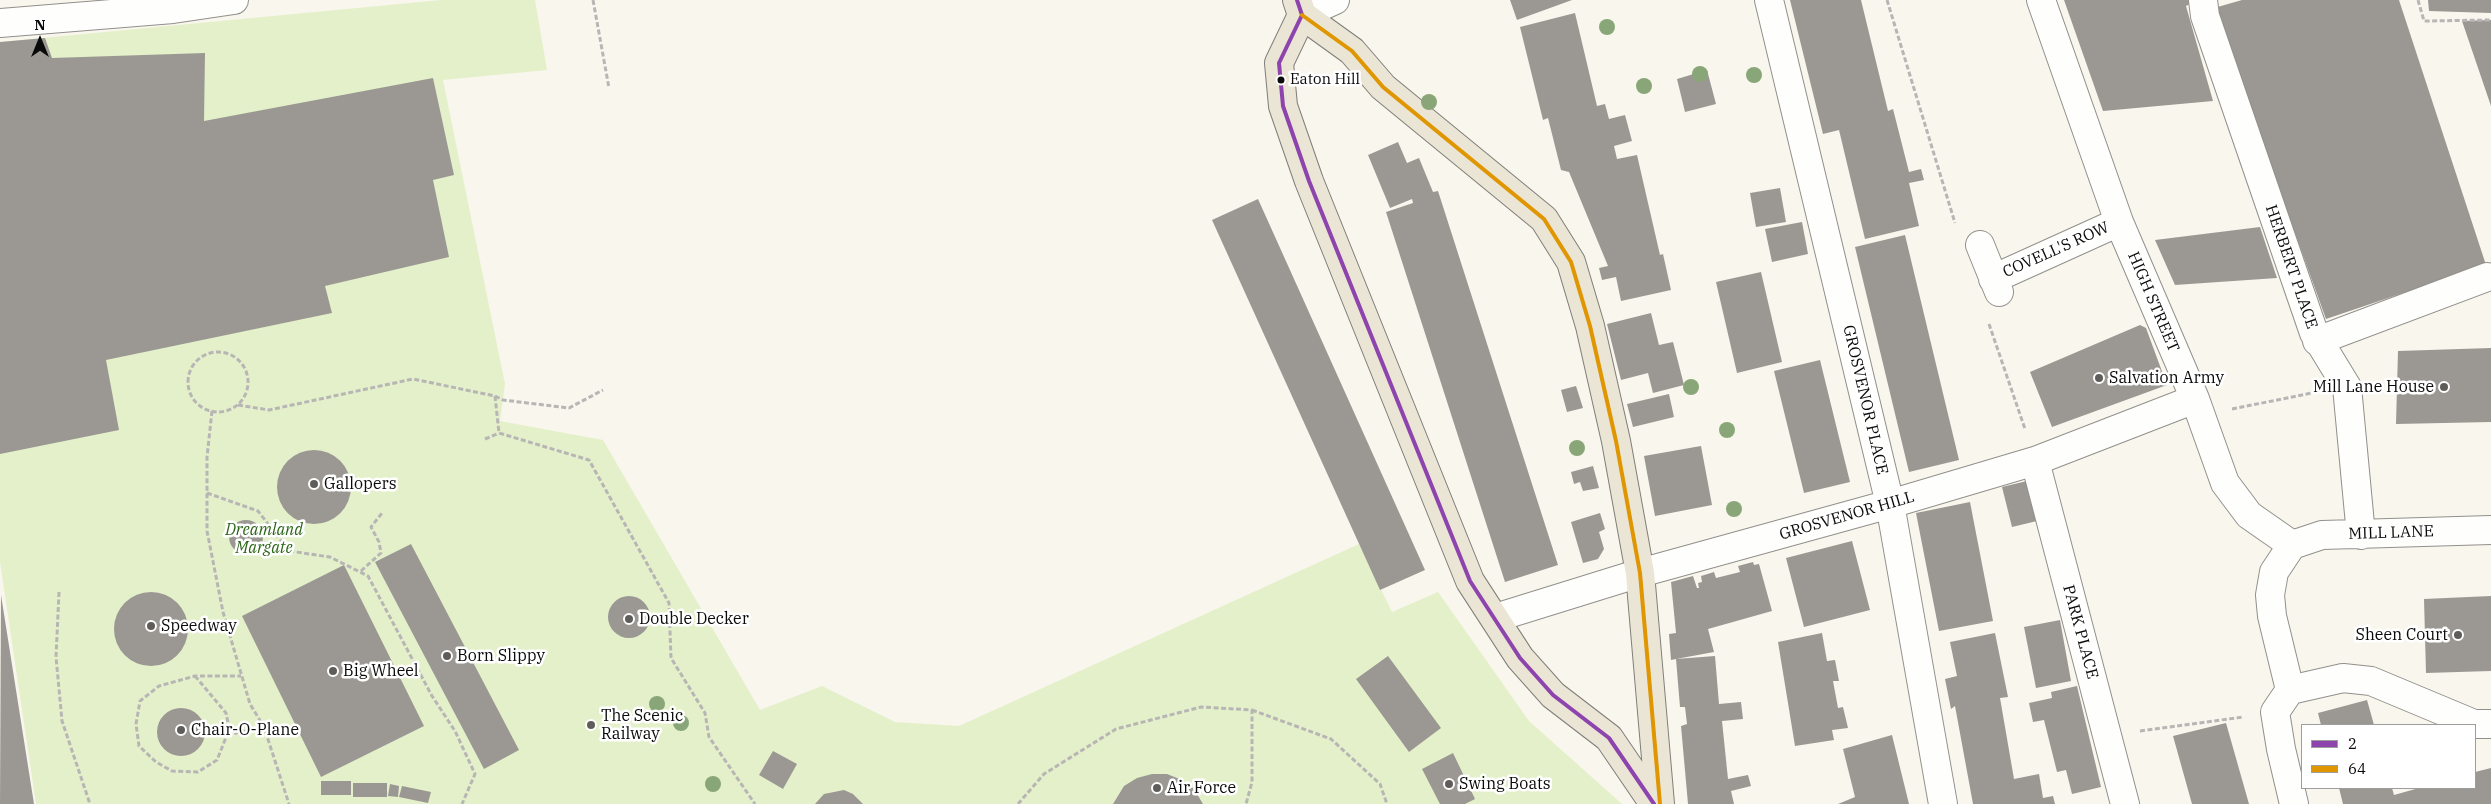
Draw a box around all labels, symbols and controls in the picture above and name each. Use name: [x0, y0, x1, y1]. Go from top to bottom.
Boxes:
north arrow: [15, 15, 65, 65]
text: N: [34, 16, 46, 34]
place label: Eaton Hill: [1290, 71, 1360, 89]
marker: Eaton Hill: [1276, 75, 1286, 85]
street label: HERBERT PLACE: [2261, 202, 2321, 332]
street label: COVELL'S ROW: [2000, 218, 2112, 282]
street label: HIGH STREET: [2123, 249, 2183, 355]
street label: GROSVENOR PLACE: [1838, 323, 1892, 477]
place label: Salvation Army: [2109, 368, 2224, 388]
marker: Salvation Army: [2093, 372, 2105, 384]
place label: Mill Lane House: [2313, 377, 2434, 397]
marker: Mill Lane House: [2438, 381, 2450, 393]
place label: Gallopers: [324, 474, 396, 494]
marker: Gallopers: [308, 478, 320, 490]
street label: GROSVENOR HILL: [1777, 488, 1917, 544]
park label: Dreamland Margate: [225, 520, 303, 558]
street label: MILL LANE: [2348, 522, 2434, 544]
street label: PARK PLACE: [2058, 583, 2102, 681]
place label: Double Decker: [639, 609, 749, 629]
marker: Double Decker: [623, 613, 635, 625]
place label: Speedway: [161, 616, 237, 636]
marker: Speedway: [145, 620, 157, 632]
place label: Sheen Court: [2355, 625, 2448, 645]
marker: Sheen Court: [2452, 629, 2464, 641]
place label: Born Slippy: [457, 646, 545, 666]
marker: Born Slippy: [441, 650, 453, 662]
place label: Big Wheel: [343, 661, 419, 681]
marker: Big Wheel: [327, 665, 339, 677]
place label: The Scenic Railway: [601, 706, 683, 744]
marker: The Scenic Railway: [585, 719, 597, 731]
place label: Chair-O-Plane: [191, 720, 299, 740]
marker: Chair-O-Plane: [175, 724, 187, 736]
legend: [2301, 724, 2476, 789]
text: 2: [2348, 734, 2357, 753]
text: 64: [2348, 759, 2366, 778]
place label: Swing Boats: [1459, 774, 1550, 794]
place label: Air Force: [1167, 778, 1236, 798]
marker: Swing Boats: [1443, 778, 1455, 790]
marker: Air Force: [1151, 782, 1163, 794]

